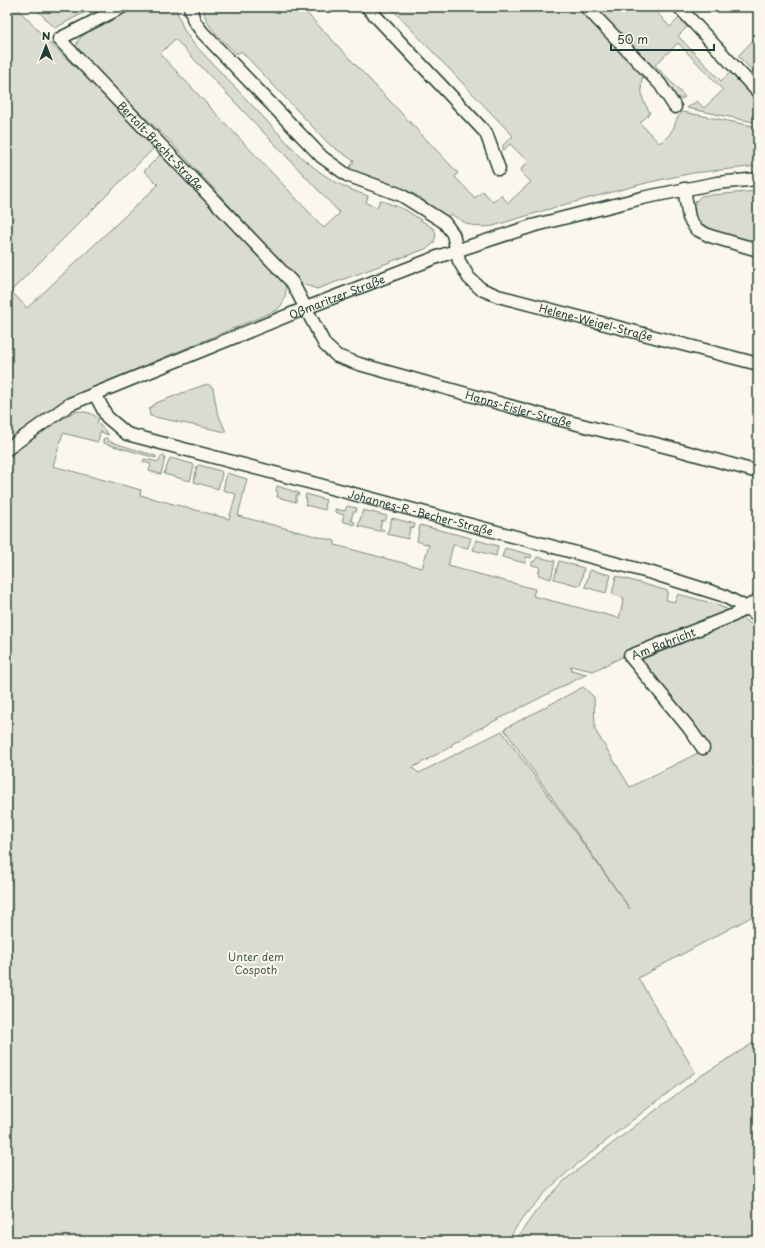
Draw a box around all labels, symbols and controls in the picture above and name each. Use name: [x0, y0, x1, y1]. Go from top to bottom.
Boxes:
north arrow: [26, 26, 66, 66]
scale bar: [611, 26, 714, 52]
text: N: [42, 27, 51, 44]
text: 50 m: [617, 30, 648, 48]
street label: Bertolt-Brecht-Straße: [114, 97, 208, 194]
street label: Oßmaritzer Straße: [286, 270, 387, 323]
street label: Helene-Weigel-Straße: [537, 299, 655, 345]
street label: Hanns-Eisler-Straße: [464, 386, 574, 431]
street label: Johannes-R.-Becher-Straße: [346, 484, 495, 539]
street label: Am Bahricht: [628, 623, 698, 663]
park label: Unter dem Cospoth: [228, 948, 284, 978]

